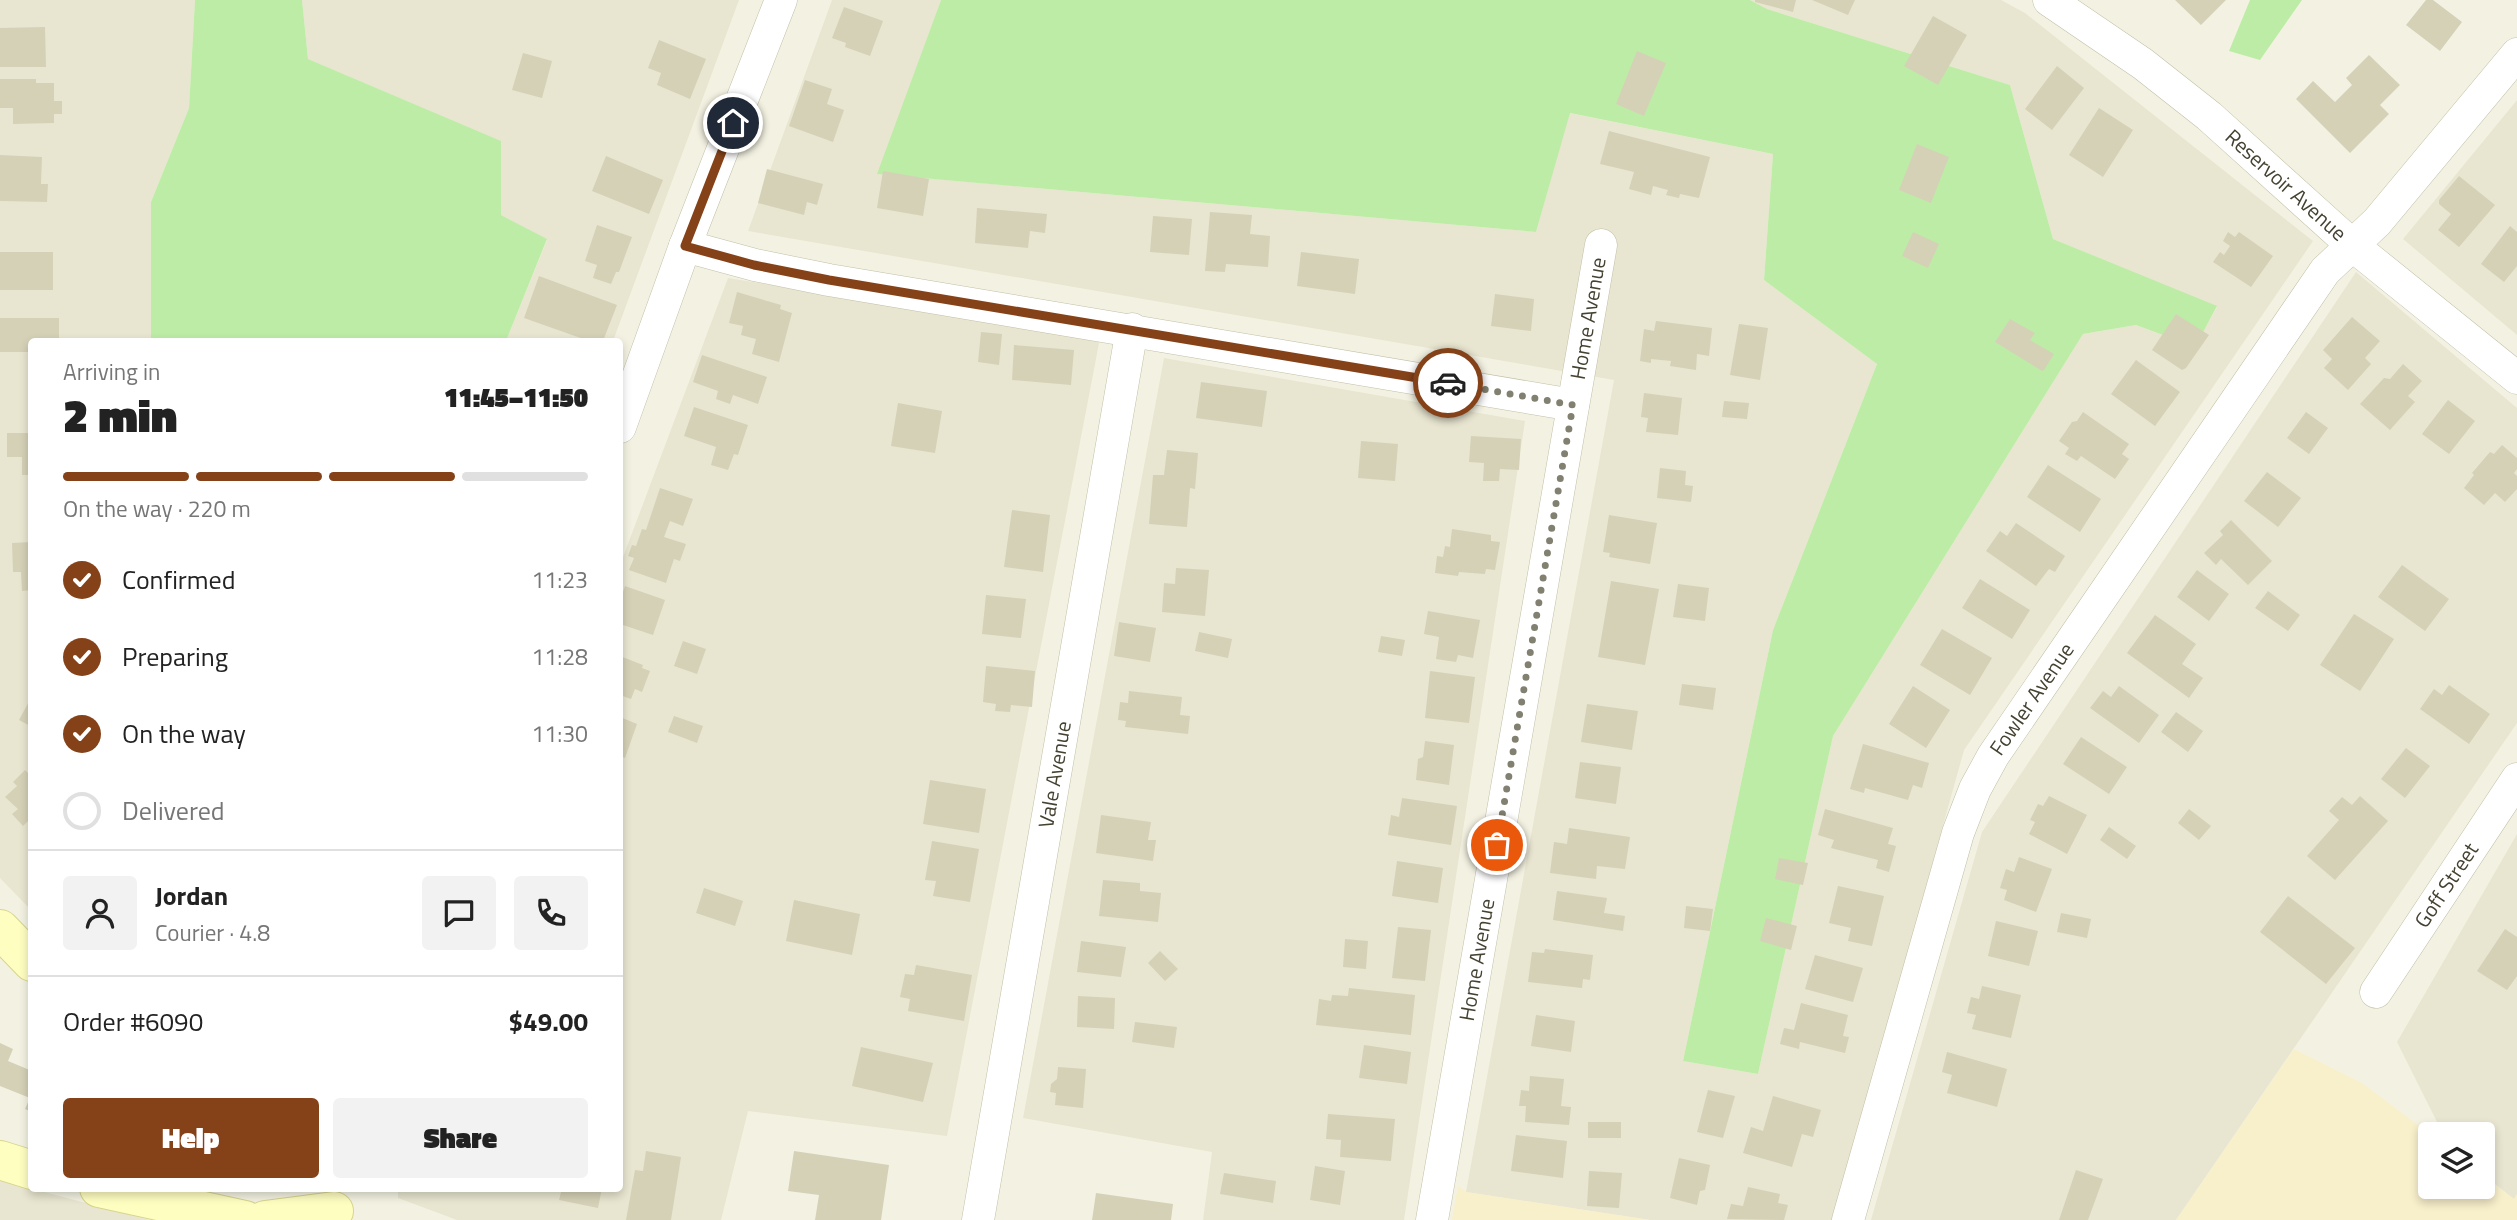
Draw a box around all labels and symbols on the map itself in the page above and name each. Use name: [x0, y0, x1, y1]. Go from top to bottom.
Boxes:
pin: [703, 93, 763, 153]
street label: Reservoir Avenue: [2218, 121, 2354, 248]
street label: Home Avenue: [1561, 255, 1614, 382]
courier: [1413, 348, 1483, 418]
street label: Fowler Avenue: [1981, 636, 2081, 762]
street label: Vale Avenue: [1029, 718, 1079, 830]
pin: [1467, 815, 1527, 875]
street label: Goff Street: [2406, 835, 2486, 934]
street label: Home Avenue: [1450, 896, 1502, 1023]

